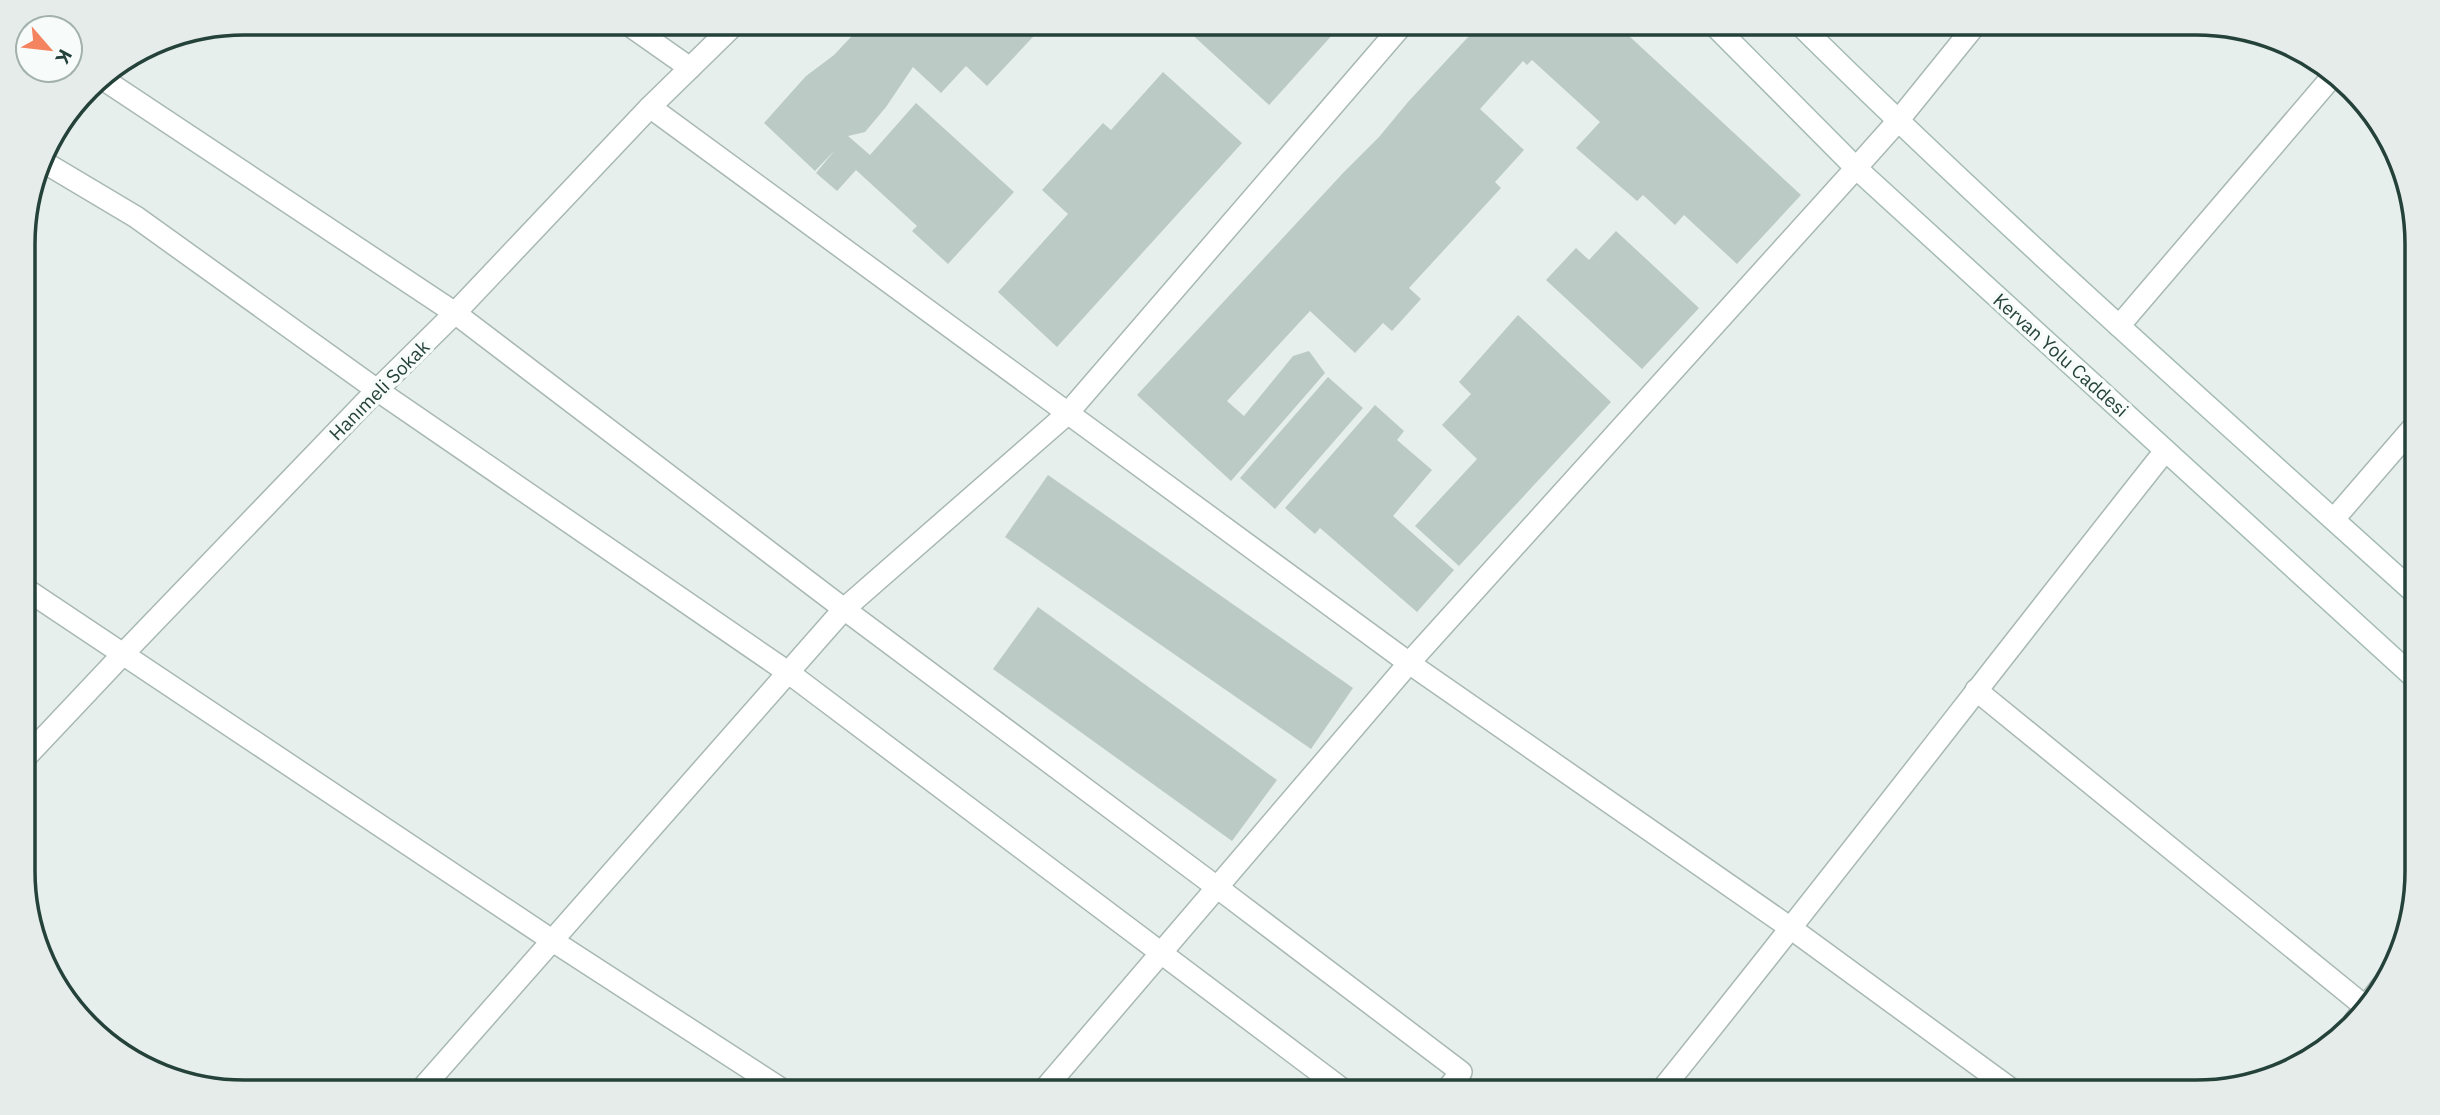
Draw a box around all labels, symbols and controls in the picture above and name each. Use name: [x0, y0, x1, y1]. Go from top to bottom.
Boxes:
north arrow: [14, 14, 84, 84]
text: K: [50, 46, 78, 68]
street label: Kervan Yolu Caddesi: [1988, 288, 2134, 422]
street label: Hanımeli Sokak: [324, 335, 434, 445]

